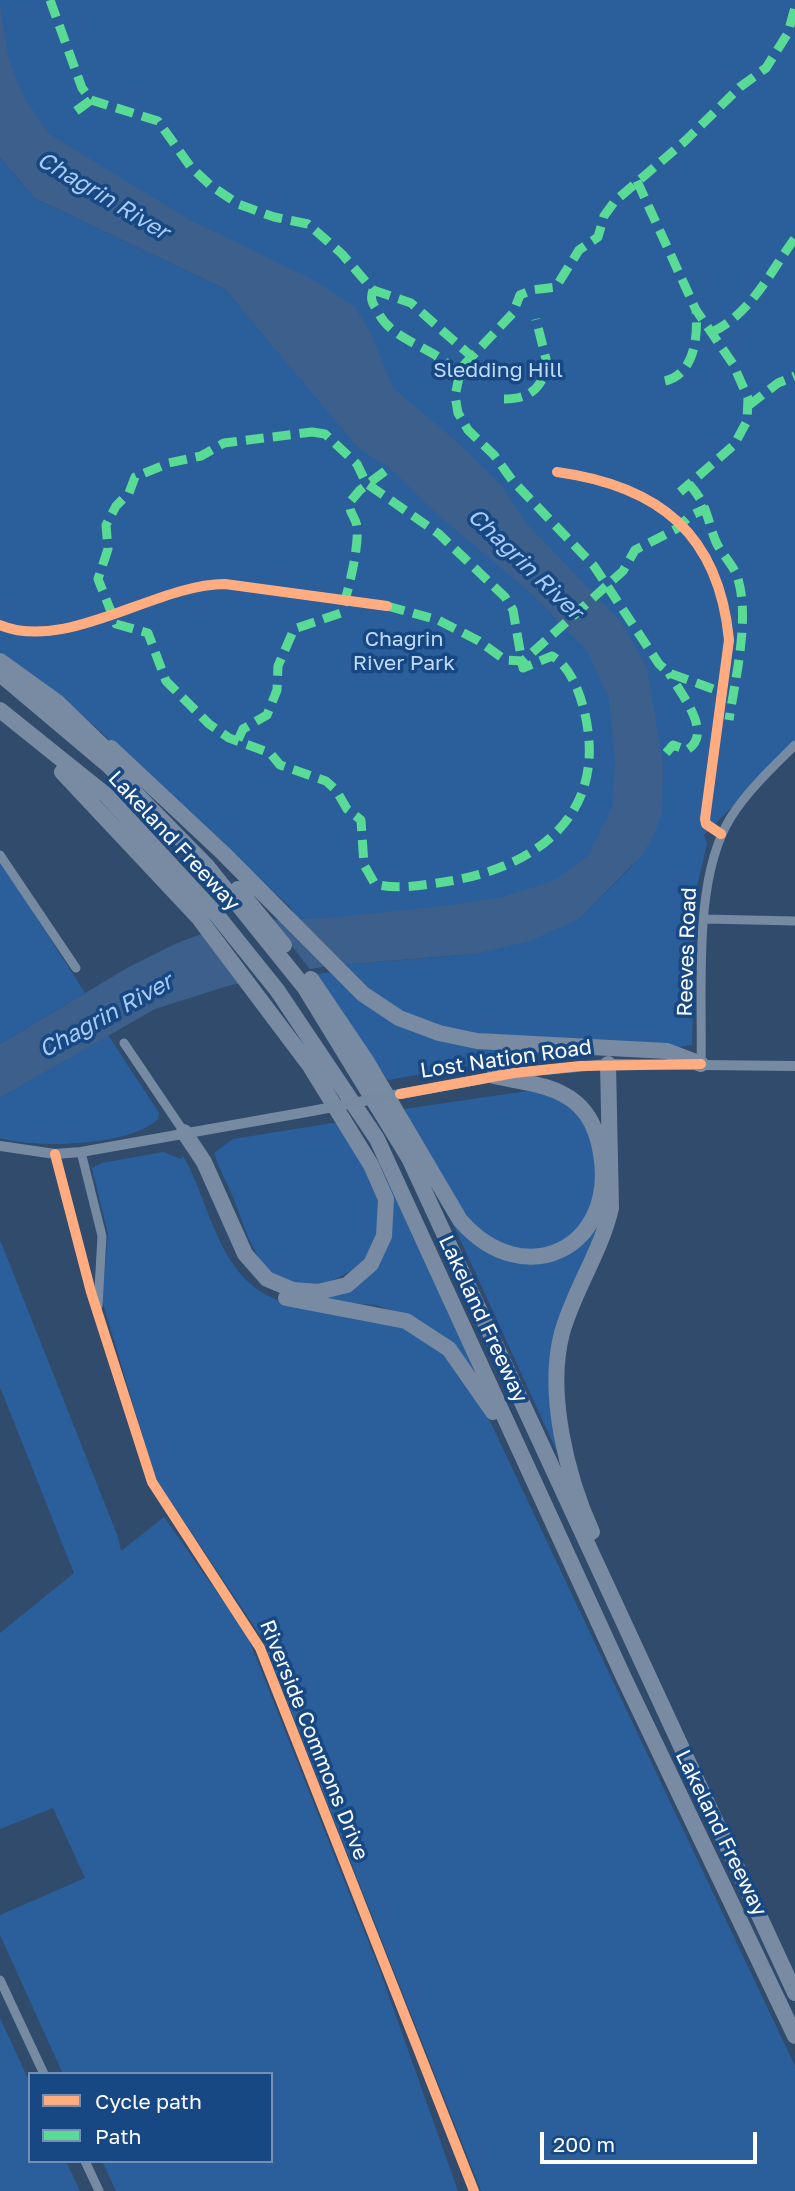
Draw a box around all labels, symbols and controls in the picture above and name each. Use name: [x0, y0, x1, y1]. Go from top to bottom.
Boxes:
water label: Chagrin River: [32, 146, 174, 246]
park label: Sledding Hill: [433, 357, 563, 383]
water label: Chagrin River: [462, 502, 588, 626]
park label: Chagrin River Park: [353, 626, 455, 676]
street label: Lakeland Freeway: [103, 766, 245, 916]
street label: Reeves Road: [672, 887, 702, 1017]
water label: Chagrin River: [34, 968, 178, 1064]
street label: Lost Nation Road: [419, 1034, 593, 1084]
street label: Lakeland Freeway: [433, 1231, 533, 1407]
street label: Riverside Commons Drive: [254, 1616, 374, 1864]
street label: Lakeland Freeway: [670, 1746, 772, 1920]
legend: [28, 2072, 273, 2163]
text: Cycle path: [95, 2088, 202, 2114]
scale bar: [543, 2118, 760, 2162]
text: Path: [95, 2123, 142, 2149]
text: 200 m: [553, 2131, 615, 2157]

